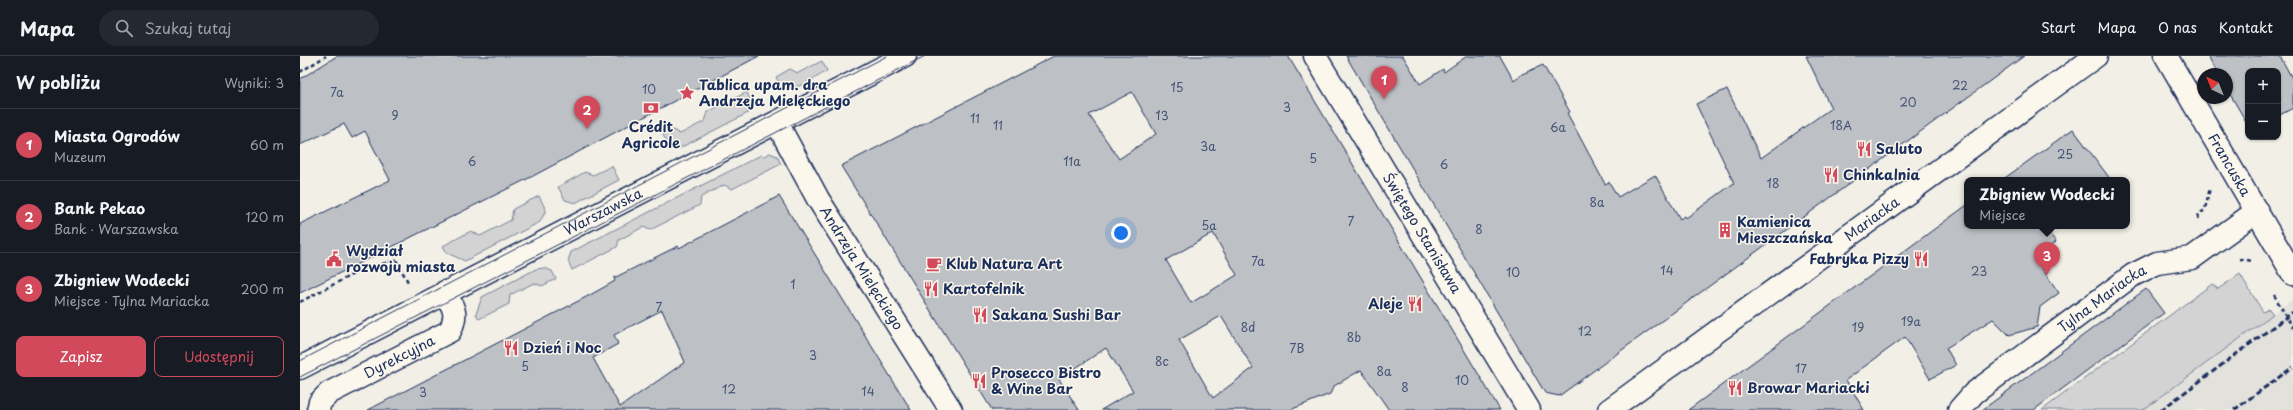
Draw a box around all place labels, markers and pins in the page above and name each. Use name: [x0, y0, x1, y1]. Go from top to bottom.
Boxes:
pin: 1: [1371, 66, 1397, 99]
place label: Tablica upam. dra Andrzeja Mielęckiego: [699, 74, 850, 111]
place icon: Tablica upam. dra Andrzeja Mielęckiego: [678, 84, 696, 102]
pin: 2: [574, 96, 600, 129]
bank icon: Crédit Agricole: [642, 99, 660, 117]
place label: Crédit Agricole: [622, 116, 680, 153]
place label: Saluto: [1876, 138, 1922, 159]
restaurant icon: Saluto: [1855, 140, 1873, 158]
place label: Chinkalnia: [1843, 164, 1921, 185]
restaurant icon: Chinkalnia: [1822, 166, 1840, 184]
place label: Kamienica Mieszczańska: [1737, 211, 1833, 248]
building icon: Kamienica Mieszczańska: [1716, 221, 1734, 239]
place label: Wydział rozwoju miasta: [346, 240, 456, 277]
pin: 3: [2034, 242, 2060, 275]
place label: Fabryka Pizzy: [1809, 248, 1909, 269]
public building icon: Wydział rozwoju miasta: [325, 250, 343, 268]
restaurant icon: Fabryka Pizzy: [1912, 250, 1930, 268]
place label: Klub Natura Art: [946, 253, 1063, 274]
cafe icon: Klub Natura Art: [925, 255, 943, 273]
place label: Kartofelnik: [943, 278, 1025, 299]
restaurant icon: Kartofelnik: [922, 280, 940, 298]
place label: Aleje: [1368, 293, 1403, 314]
restaurant icon: Aleje: [1406, 295, 1424, 313]
place label: Sakana Sushi Bar: [992, 304, 1122, 325]
restaurant icon: Sakana Sushi Bar: [971, 306, 989, 324]
place label: Dzień i Noc: [523, 337, 602, 358]
restaurant icon: Dzień i Noc: [502, 339, 520, 357]
place label: Prosecco Bistro & Wine Bar: [991, 362, 1101, 399]
restaurant icon: Prosecco Bistro & Wine Bar: [970, 372, 988, 390]
place label: Browar Mariacki: [1747, 377, 1870, 398]
restaurant icon: Browar Mariacki: [1726, 379, 1744, 397]

